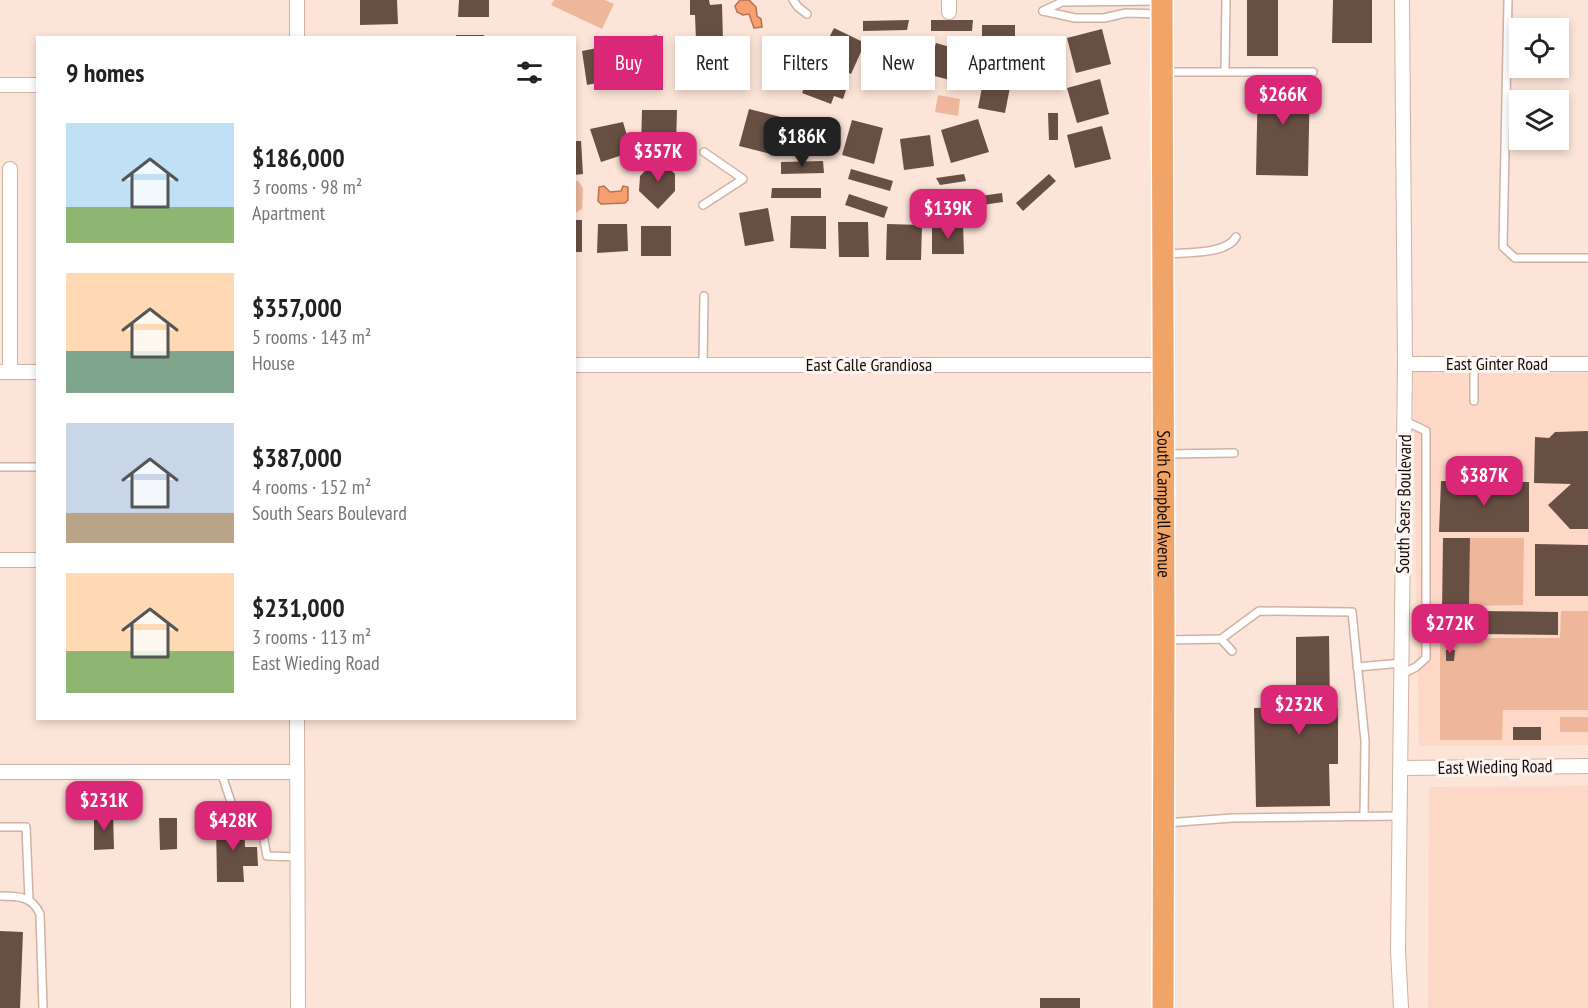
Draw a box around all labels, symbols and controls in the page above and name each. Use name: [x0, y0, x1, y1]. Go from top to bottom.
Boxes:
map controls: [1509, 18, 1569, 150]
button: locate: [1509, 18, 1569, 78]
chip: Buy: [594, 36, 663, 90]
chip: Rent: [675, 36, 750, 90]
chip: Filters: [762, 36, 849, 90]
chip: New: [861, 36, 935, 90]
chip: Apartment: [947, 36, 1066, 90]
text: 9 homes: [66, 56, 144, 89]
icon: filters: [513, 56, 546, 89]
pin: $266K: [1241, 75, 1325, 126]
text: $266K: [1259, 81, 1307, 107]
button: layers: [1509, 90, 1569, 150]
pin: $186K: [760, 117, 844, 168]
text: $186K: [778, 123, 826, 149]
pin: $357K: [616, 132, 700, 183]
text: $357K: [634, 138, 682, 164]
text: $186,000: [252, 141, 345, 174]
icon: home: [114, 147, 186, 219]
text: 3 rooms · 98 m²: [252, 174, 362, 200]
pin: $139K: [906, 189, 990, 240]
text: $139K: [924, 195, 972, 221]
text: Apartment: [252, 200, 325, 226]
text: $357,000: [252, 291, 342, 324]
icon: home: [114, 297, 186, 369]
text: 5 rooms · 143 m²: [252, 324, 371, 350]
text: House: [252, 350, 295, 376]
street label: East Ginter Road: [1446, 352, 1548, 375]
street label: East Calle Grandiosa: [806, 353, 932, 376]
street label: South Campbell Avenue: [1152, 430, 1176, 578]
street label: South Sears Boulevard: [1391, 434, 1416, 574]
text: $387,000: [252, 441, 342, 474]
icon: home: [114, 447, 186, 519]
pin: $387K: [1442, 456, 1526, 507]
text: $387K: [1460, 462, 1508, 488]
text: 4 rooms · 152 m²: [252, 474, 371, 500]
text: South Sears Boulevard: [252, 500, 407, 526]
text: $231,000: [252, 591, 345, 624]
icon: home: [114, 597, 186, 669]
pin: $272K: [1408, 604, 1492, 655]
text: $272K: [1426, 610, 1474, 636]
text: 3 rooms · 113 m²: [252, 624, 371, 650]
text: East Wieding Road: [252, 650, 380, 676]
pin: $232K: [1257, 685, 1341, 736]
text: $232K: [1275, 691, 1323, 717]
street label: East Wieding Road: [1437, 754, 1553, 779]
pin: $231K: [62, 781, 146, 832]
text: $231K: [80, 787, 128, 813]
pin: $428K: [191, 801, 275, 852]
text: $428K: [209, 807, 257, 833]

